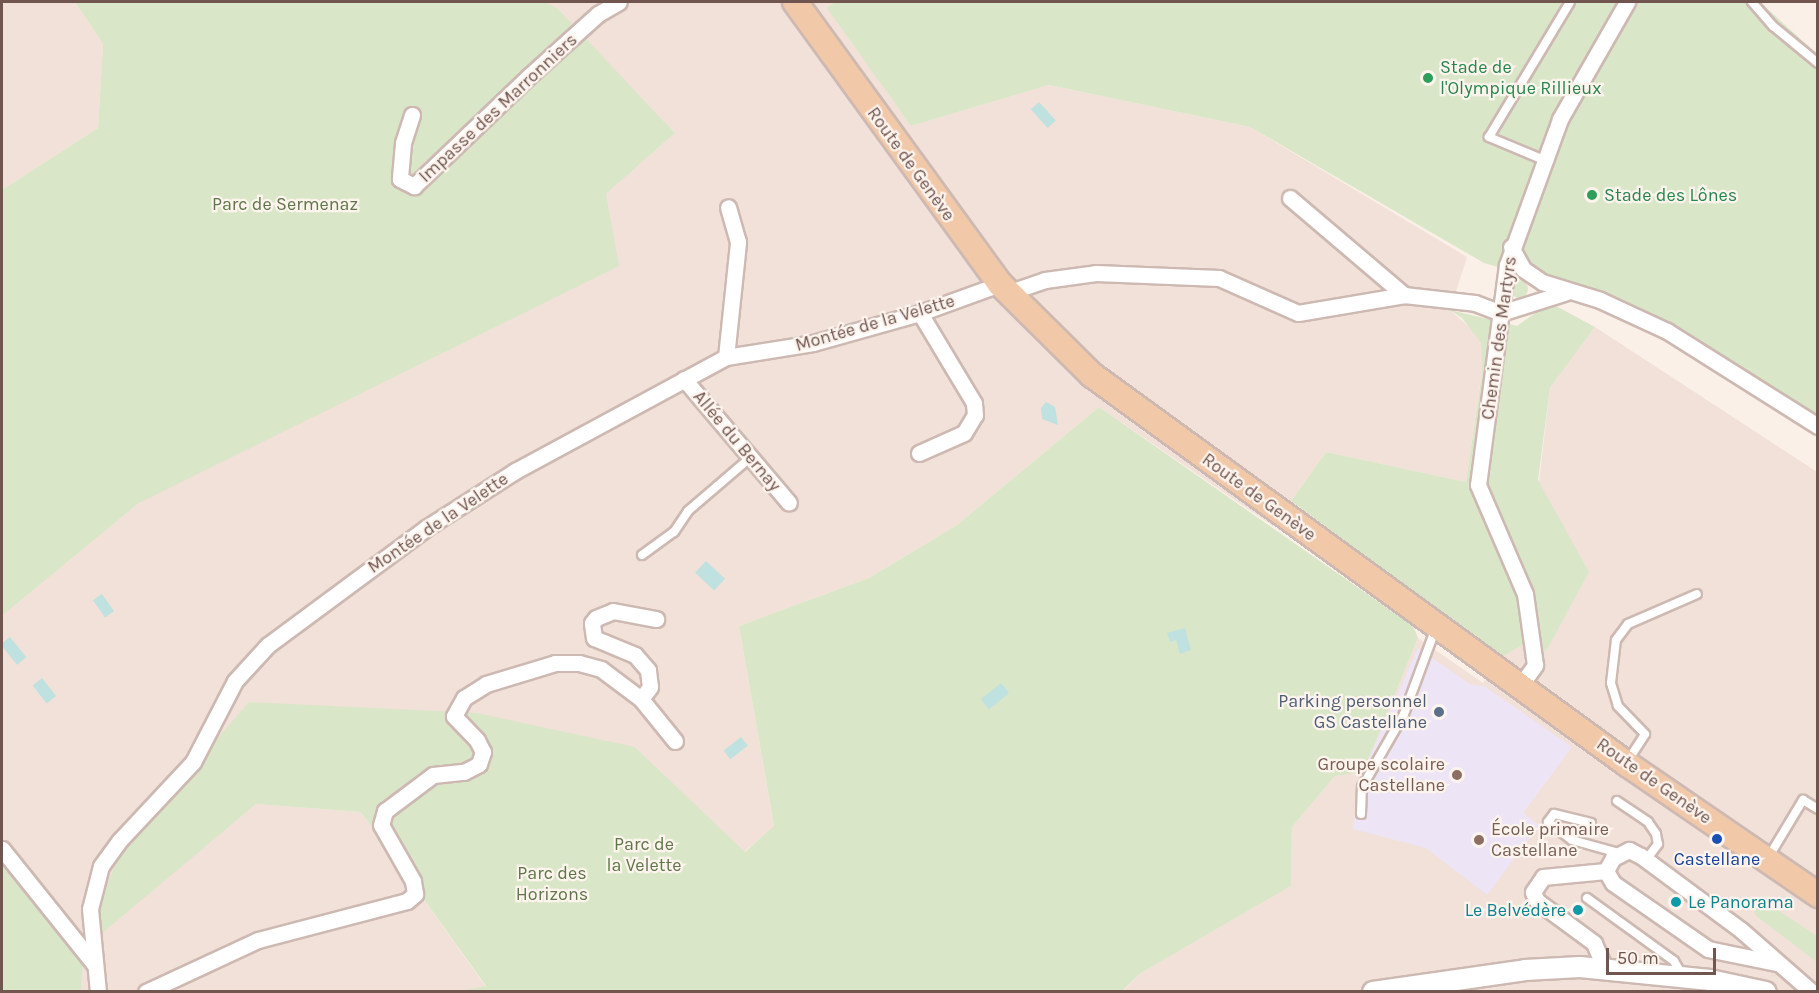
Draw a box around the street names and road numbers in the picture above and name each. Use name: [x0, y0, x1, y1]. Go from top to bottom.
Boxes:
street label: Impasse des Marronniers: [414, 29, 582, 187]
street label: Route de Genève: [862, 103, 960, 225]
street label: Chemin des Martyrs: [1477, 255, 1521, 421]
street label: Montée de la Velette: [793, 290, 957, 356]
street label: Allée du Bernay: [689, 386, 785, 496]
street label: Route de Genève: [1198, 448, 1320, 546]
street label: Montée de la Velette: [364, 468, 512, 578]
street label: Route de Genève: [1592, 733, 1716, 829]

